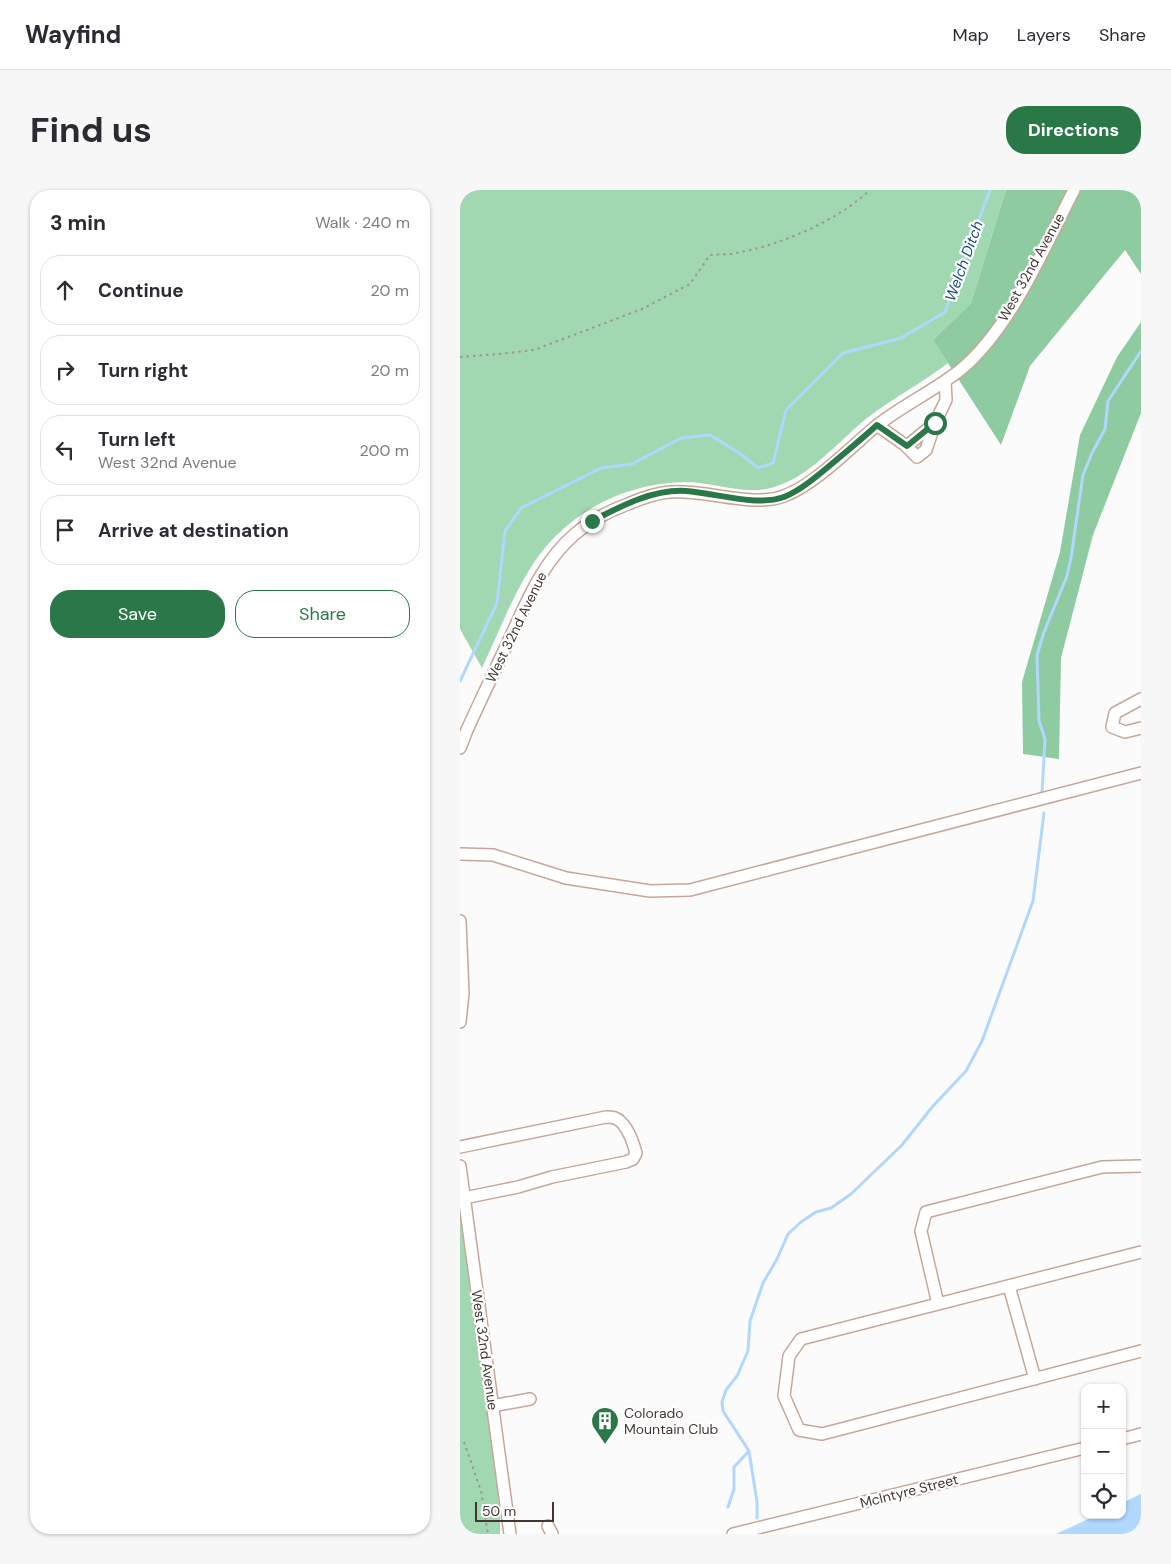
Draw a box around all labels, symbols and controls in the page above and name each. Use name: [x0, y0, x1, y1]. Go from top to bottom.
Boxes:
text: Wayfind: [25, 19, 121, 50]
text: Map: [953, 23, 989, 47]
text: Layers: [1017, 23, 1071, 47]
text: Share: [1099, 23, 1146, 47]
button: Directions: [1006, 106, 1141, 154]
text: Find us: [30, 107, 152, 153]
text: 3 min: [50, 209, 106, 237]
street label: West 32nd Avenue: [994, 210, 1068, 324]
text: Walk · 240 m: [315, 212, 410, 233]
water label: Welch Ditch: [940, 218, 988, 304]
icon: ahead: [51, 276, 79, 304]
text: Continue: [98, 278, 184, 303]
text: 20 m: [370, 280, 409, 301]
icon: right: [51, 356, 79, 384]
text: Turn right: [98, 358, 188, 383]
text: 20 m: [370, 360, 409, 381]
route start: [924, 412, 947, 435]
text: Turn left: [98, 427, 176, 452]
icon: left: [51, 436, 79, 464]
text: 200 m: [360, 440, 409, 461]
text: West 32nd Avenue: [98, 452, 236, 473]
route end: [581, 510, 604, 533]
icon: arrive: [51, 516, 79, 544]
text: Arrive at destination: [98, 518, 289, 543]
street label: West 32nd Avenue: [481, 569, 551, 685]
button: Save: [50, 590, 225, 638]
button: Share: [235, 590, 410, 638]
street label: West 32nd Avenue: [468, 1289, 502, 1411]
map controls: [1081, 1384, 1126, 1519]
button: +: [1081, 1384, 1126, 1429]
place label: Colorado Mountain Club: [624, 1404, 719, 1438]
building icon: Colorado Mountain Club: [590, 1406, 620, 1445]
button: −: [1081, 1429, 1126, 1474]
street label: McIntyre Street: [858, 1470, 960, 1512]
button: locate: [1081, 1474, 1126, 1519]
scale bar: [475, 1499, 554, 1522]
text: 50 m: [482, 1502, 516, 1520]

